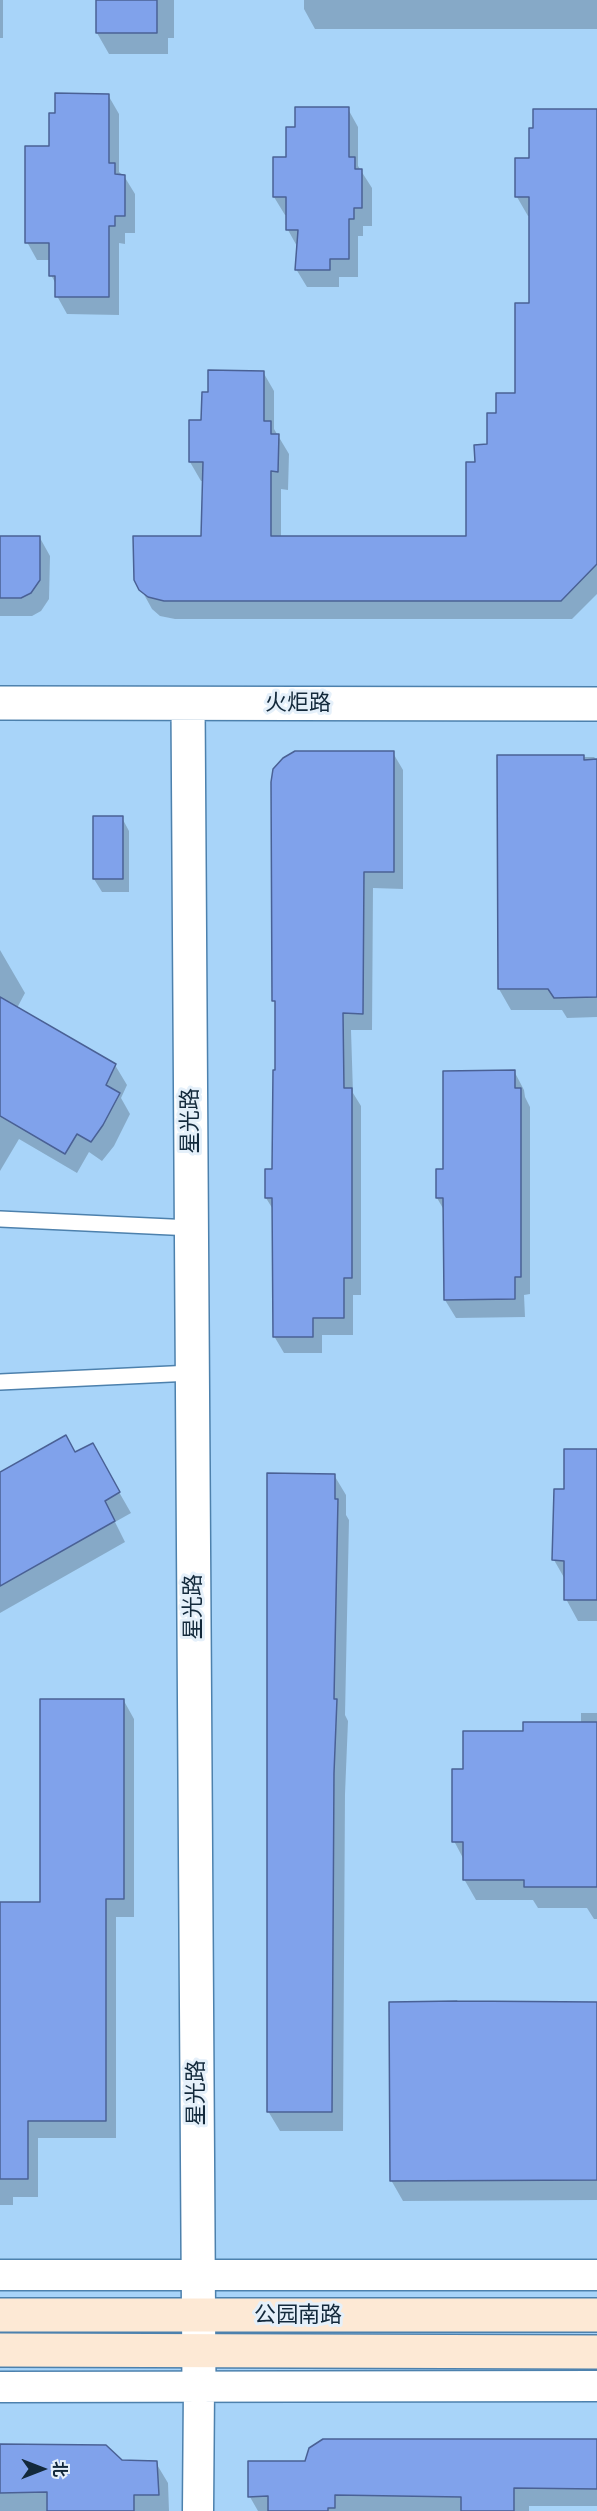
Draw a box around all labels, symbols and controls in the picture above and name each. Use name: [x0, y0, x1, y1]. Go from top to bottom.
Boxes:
street label: 火炬路: [265, 691, 331, 717]
street label: 星光路: [178, 1088, 204, 1154]
street label: 星光路: [181, 1574, 207, 1640]
street label: 星光路: [184, 2060, 210, 2126]
street label: 公园南路: [254, 2303, 342, 2329]
north arrow: [12, 2439, 72, 2499]
text: 北: [50, 2461, 70, 2477]

